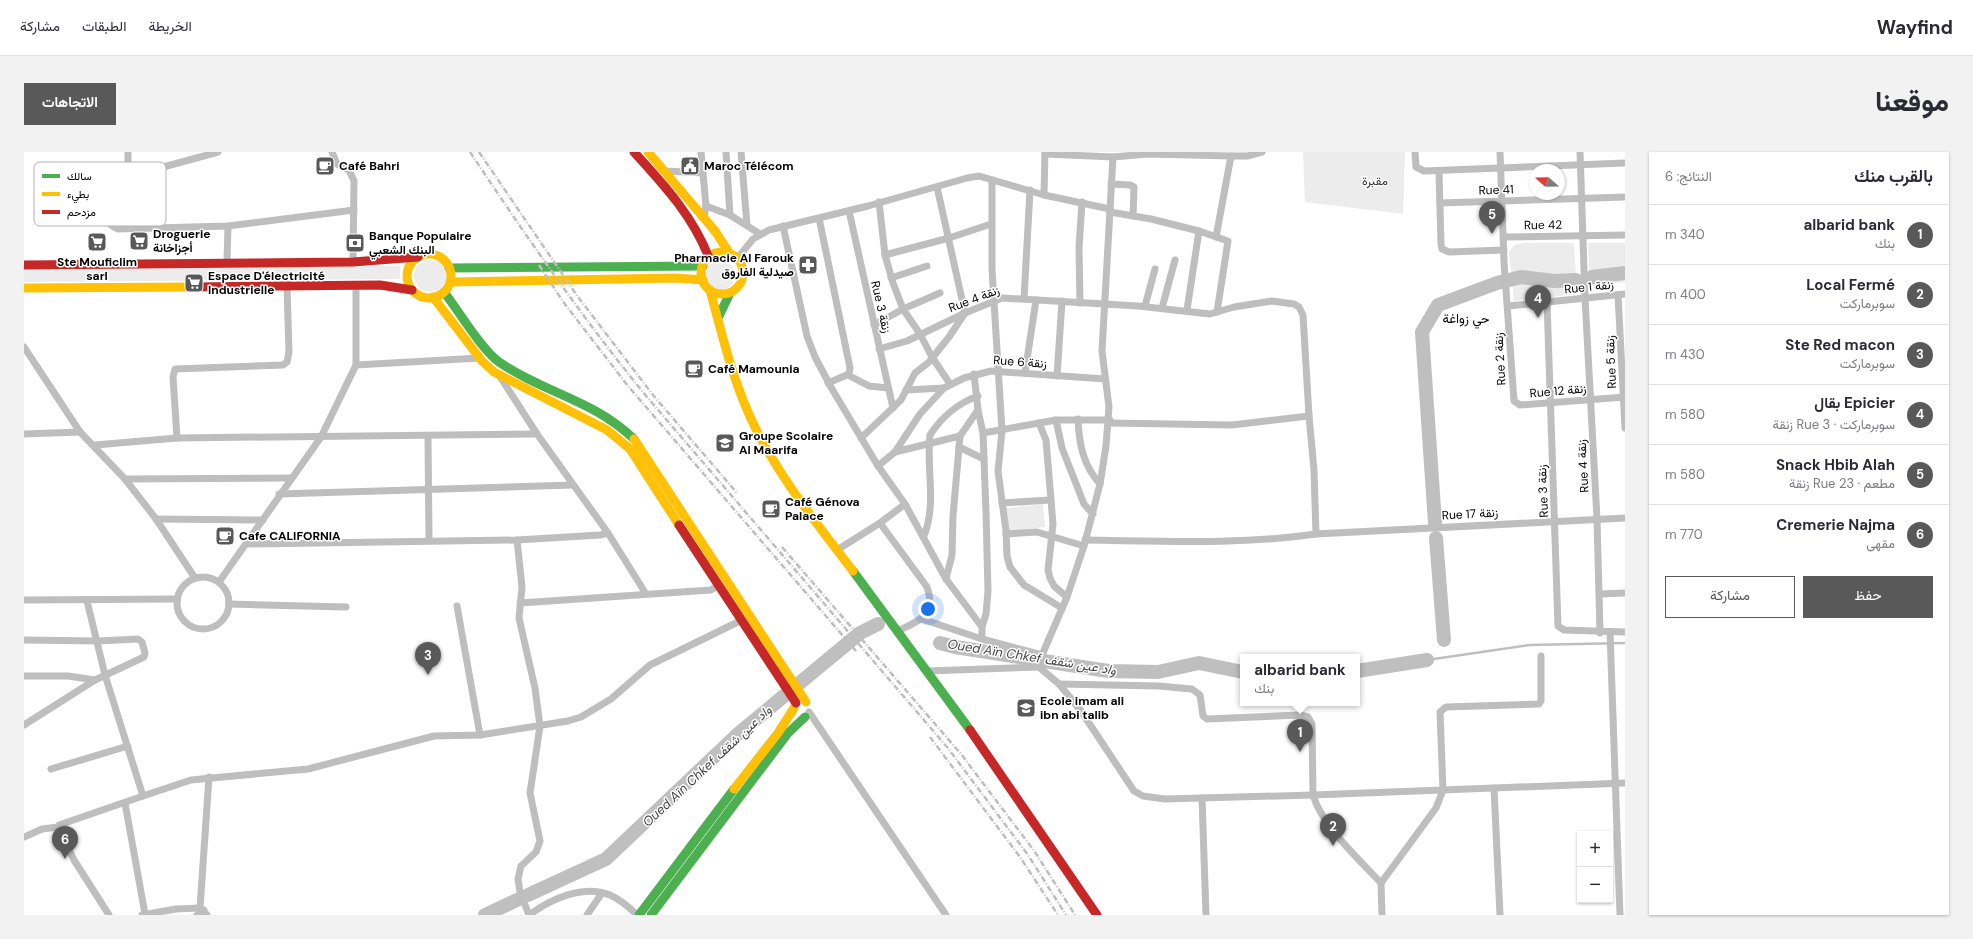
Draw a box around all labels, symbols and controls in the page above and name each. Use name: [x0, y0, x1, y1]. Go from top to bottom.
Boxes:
text: Wayfind: [1877, 15, 1953, 40]
text: مشاركة: [20, 17, 60, 35]
text: الطبقات: [82, 17, 126, 35]
text: الخريطة: [148, 17, 192, 35]
button: الاتجاهات: [24, 83, 116, 125]
text: موقعنا: [1875, 83, 1949, 120]
cafe icon: Café Bahri: [314, 155, 336, 177]
public building icon: Maroc Télécom: [679, 155, 701, 177]
place label: Café Bahri: [339, 158, 399, 174]
place label: Maroc Télécom: [704, 158, 794, 174]
legend: [34, 162, 166, 226]
north arrow: [1529, 164, 1565, 200]
text: بالقرب منك: [1854, 165, 1933, 187]
text: النتائج: 6: [1665, 168, 1712, 185]
text: سالك: [67, 169, 92, 183]
park label: مقبرة: [1362, 173, 1388, 189]
street label: Rue 41: [1478, 181, 1514, 199]
text: بطيء: [67, 187, 89, 204]
pin: 5: [1479, 201, 1505, 234]
text: مزدحم: [67, 205, 96, 220]
text: albarid bank: [1803, 215, 1895, 235]
street label: Rue 42: [1524, 217, 1562, 233]
place label: Droguerie أجزاخانة: [153, 226, 210, 256]
text: 340 m: [1665, 226, 1705, 243]
text: 1: [1918, 226, 1922, 243]
place label: Banque Populaire البنك الشعبي: [369, 228, 472, 260]
supermarket icon: Droguerie أجزاخانة: [128, 230, 150, 252]
supermarket icon: Ste Mouficlim sarl: [86, 231, 108, 253]
bank icon: Banque Populaire البنك الشعبي: [344, 232, 366, 254]
text: بنك: [1875, 235, 1895, 252]
place label: Pharmacie Al Farouk صيدلية الفاروق: [674, 250, 794, 280]
place label: Ste Mouficlim sarl: [57, 254, 137, 284]
pharmacy icon: Pharmacie Al Farouk صيدلية الفاروق: [797, 254, 819, 276]
place label: Espace D'électricité Industrielle: [208, 268, 325, 298]
supermarket icon: Espace D'électricité Industrielle: [183, 272, 205, 294]
text: Local Fermé: [1806, 275, 1895, 295]
street label: Rue 1 زنقة: [1563, 276, 1615, 298]
street label: Rue 3 زنقة: [867, 279, 895, 335]
street label: Rue 4 زنقة: [946, 282, 1002, 316]
pin: 4: [1525, 285, 1551, 318]
text: 400 m: [1665, 286, 1706, 303]
text: 2: [1916, 286, 1924, 303]
text: سوبرماركت: [1840, 295, 1895, 312]
district label: حي زواغة: [1442, 310, 1490, 329]
street label: Rue 2 زنقة: [1491, 332, 1509, 386]
street label: Rue 5 زنقة: [1602, 335, 1620, 389]
text: Ste Red macon: [1785, 335, 1895, 355]
text: 430 m: [1665, 346, 1705, 363]
text: 3: [1916, 346, 1924, 363]
street label: Rue 6 زنقة: [993, 352, 1047, 372]
text: سوبرماركت: [1840, 355, 1895, 372]
cafe icon: Café Mamounia: [683, 358, 705, 380]
place label: Café Mamounia: [708, 361, 800, 377]
street label: Rue 12 زنقة: [1529, 381, 1587, 401]
text: Epicier بقال: [1814, 393, 1895, 413]
text: 580 m: [1665, 406, 1705, 423]
text: 4: [1916, 406, 1924, 423]
text: سوبرماركت · Rue 3 زنقة: [1773, 416, 1895, 433]
place label: Groupe Scolaire Al Maarifa: [739, 428, 833, 458]
school or university icon: Groupe Scolaire Al Maarifa: [714, 432, 736, 454]
street label: Rue 4 زنقة: [1574, 439, 1592, 493]
text: Snack Hbib Alah: [1776, 455, 1895, 475]
street label: Rue 3 زنقة: [1534, 464, 1552, 518]
text: 580 m: [1665, 466, 1705, 483]
text: 5: [1916, 466, 1924, 483]
text: مطعم · Rue 23 زنقة: [1789, 475, 1895, 492]
place label: Café Génova Palace: [785, 494, 860, 524]
cafe icon: Café Génova Palace: [760, 498, 782, 520]
street label: Rue 17 زنقة: [1441, 505, 1499, 523]
text: Cremerie Najma: [1776, 515, 1895, 535]
cafe icon: Cafe CALIFORNIA: [214, 525, 236, 547]
text: 770 m: [1665, 526, 1703, 543]
text: 6: [1916, 526, 1924, 543]
place label: Cafe CALIFORNIA: [239, 528, 341, 544]
text: مقهى: [1866, 535, 1895, 552]
button: مشاركة: [1665, 576, 1795, 618]
button: حفظ: [1803, 576, 1933, 618]
your location: [918, 599, 938, 619]
water label: Oued Aïn Chkef واد عين شقف: [946, 635, 1118, 679]
pin: 3: [415, 642, 441, 675]
popup: [1240, 654, 1360, 706]
text: albarid bank: [1254, 660, 1346, 680]
text: بنك: [1254, 680, 1274, 697]
place label: Ecole imam ali ibn abi talib: [1040, 693, 1124, 723]
school or university icon: Ecole imam ali ibn abi talib: [1015, 697, 1037, 719]
water label: Oued Aïn Chkef واد عين شقف: [639, 701, 775, 830]
pin: 1: [1287, 719, 1313, 752]
pin: 2: [1320, 813, 1346, 846]
pin: 6: [52, 826, 78, 859]
map controls: [1577, 831, 1613, 903]
button: +: [1577, 831, 1613, 867]
button: −: [1577, 867, 1613, 903]

